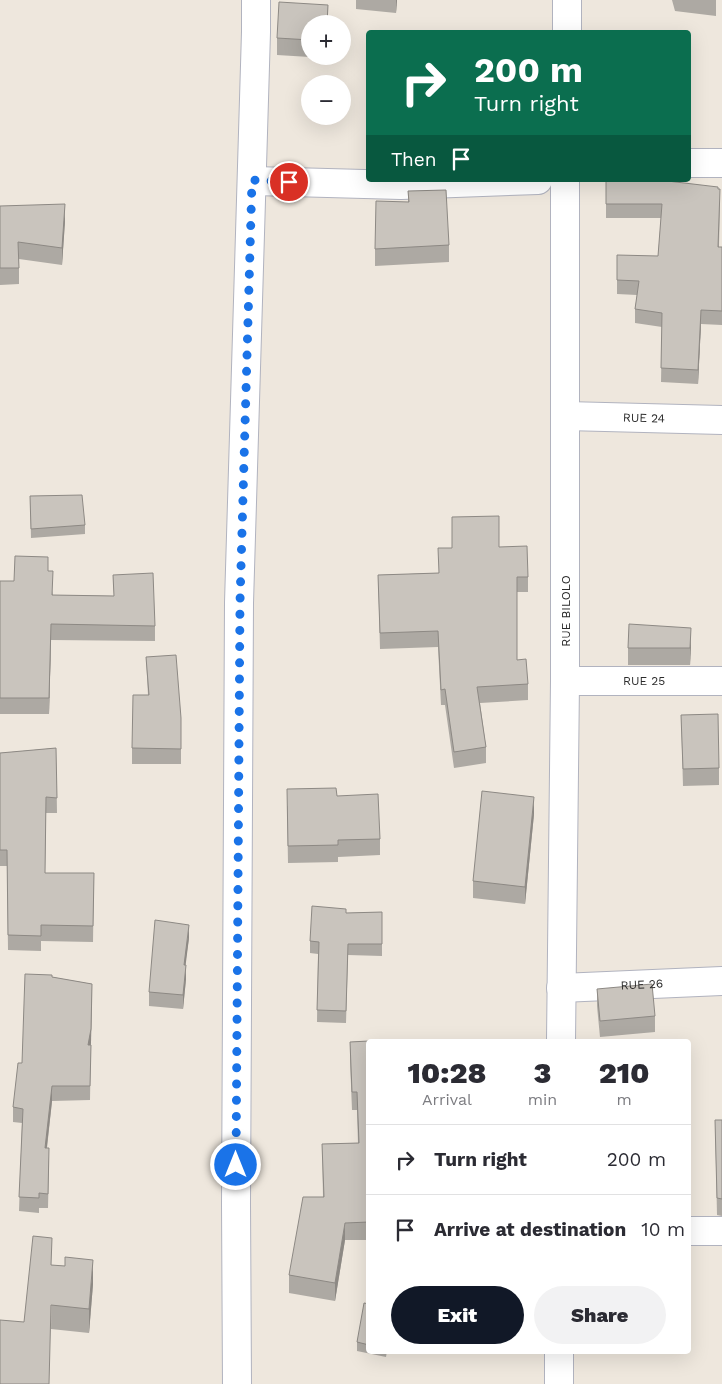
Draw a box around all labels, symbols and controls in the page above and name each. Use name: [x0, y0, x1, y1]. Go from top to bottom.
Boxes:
map controls: [301, 15, 351, 125]
button: +: [301, 15, 351, 65]
text: 200 m: [474, 49, 583, 91]
icon: right: [391, 50, 456, 115]
button: −: [301, 75, 351, 125]
text: Turn right: [474, 91, 579, 116]
icon: arrive: [447, 145, 475, 173]
text: Then: [391, 148, 437, 171]
pin: [268, 161, 310, 203]
icon: arrive: [275, 168, 303, 196]
street label: RUE 24: [623, 410, 665, 426]
street label: RUE BILOLO: [559, 575, 573, 647]
street label: RUE 25: [623, 674, 665, 688]
street label: RUE 26: [620, 977, 663, 992]
text: 10:28: [407, 1055, 486, 1090]
text: 3: [534, 1055, 551, 1090]
text: 210: [599, 1055, 650, 1090]
text: Arrival: [422, 1090, 472, 1109]
text: min: [528, 1090, 557, 1109]
text: m: [616, 1090, 632, 1109]
position arrow: [209, 1138, 261, 1190]
icon: right: [391, 1146, 419, 1174]
text: Turn right: [434, 1148, 527, 1171]
text: 200 m: [607, 1148, 666, 1171]
icon: arrive: [391, 1216, 419, 1244]
text: Arrive at destination: [434, 1218, 626, 1241]
text: 10 m: [641, 1218, 685, 1241]
button: Exit: [391, 1286, 524, 1344]
button: Share: [534, 1286, 666, 1344]

